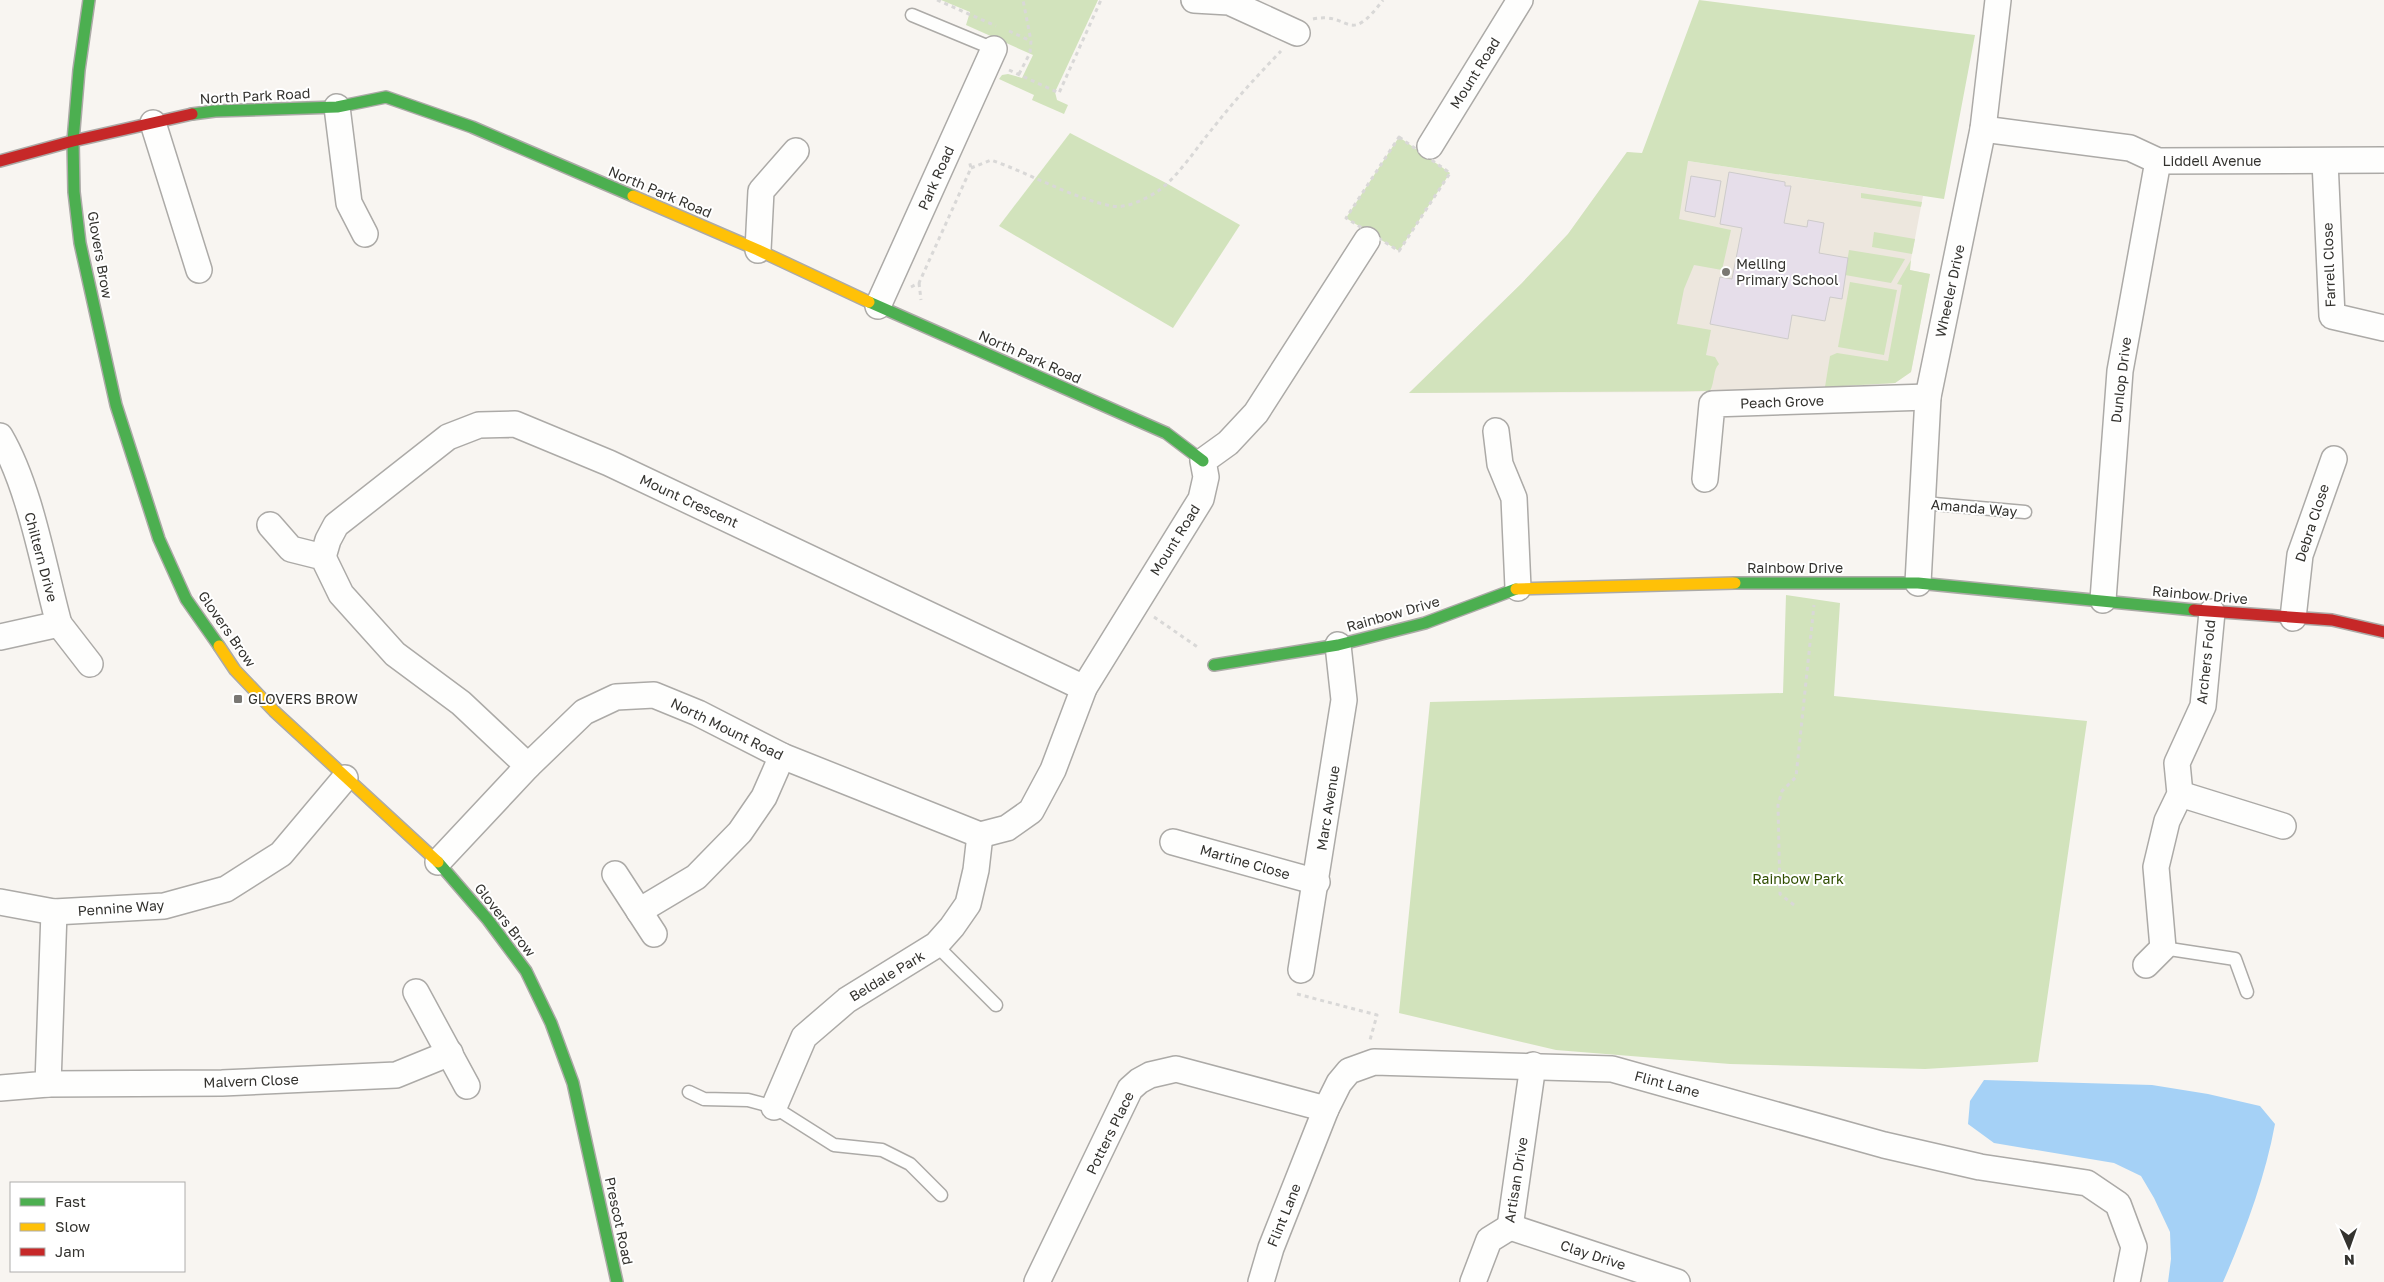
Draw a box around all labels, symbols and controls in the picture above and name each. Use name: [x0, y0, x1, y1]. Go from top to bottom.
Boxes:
street label: Mount Road: [1446, 34, 1503, 111]
street label: North Park Road: [199, 84, 311, 107]
street label: Park Road: [914, 143, 957, 212]
street label: Liddell Avenue: [2163, 152, 2261, 169]
street label: North Park Road: [606, 162, 714, 221]
street label: Glovers Brow: [84, 210, 117, 300]
street label: Farrell Close: [2319, 222, 2338, 308]
street label: Wheeler Drive: [1931, 243, 1968, 339]
place label: Melling Primary School: [1736, 255, 1838, 288]
marker: Melling Primary School: [1720, 266, 1732, 278]
street label: North Park Road: [976, 326, 1084, 387]
street label: Dunlop Drive: [2107, 336, 2134, 424]
street label: Peach Grove: [1740, 392, 1824, 411]
street label: Mount Crescent: [637, 470, 741, 531]
street label: Debra Close: [2291, 482, 2332, 564]
street label: Amanda Way: [1930, 495, 2018, 520]
street label: Mount Road: [1146, 501, 1203, 578]
street label: Chiltern Drive: [21, 510, 62, 604]
street label: Rainbow Drive: [1747, 559, 1843, 576]
street label: Rainbow Drive: [2151, 582, 2249, 607]
street label: Glovers Brow: [195, 588, 260, 670]
street label: Rainbow Drive: [1344, 592, 1441, 635]
street label: Archers Fold: [2193, 619, 2218, 705]
place label: GLOVERS BROW: [248, 690, 358, 707]
marker: GLOVERS BROW: [232, 693, 244, 705]
street label: North Mount Road: [668, 694, 786, 763]
street label: Marc Avenue: [1312, 764, 1343, 852]
street label: Martine Close: [1198, 841, 1292, 883]
park label: Rainbow Park: [1752, 870, 1844, 887]
street label: Glovers Brow: [471, 880, 539, 960]
street label: Pennine Way: [77, 896, 165, 919]
street label: Beldale Park: [846, 946, 927, 1005]
street label: Flint Lane: [1633, 1067, 1702, 1100]
street label: Malvern Close: [203, 1070, 299, 1091]
street label: Potters Place: [1082, 1088, 1137, 1177]
street label: Artisan Drive: [1500, 1136, 1531, 1224]
street label: Prescot Road: [602, 1175, 637, 1266]
street label: Flint Lane: [1263, 1181, 1304, 1249]
legend: [10, 1182, 185, 1272]
text: Fast: [55, 1192, 86, 1210]
text: Slow: [55, 1217, 90, 1235]
north arrow: [2324, 1222, 2374, 1272]
street label: Clay Drive: [1558, 1236, 1628, 1273]
text: Jam: [55, 1242, 85, 1260]
text: N: [2344, 1252, 2355, 1269]

